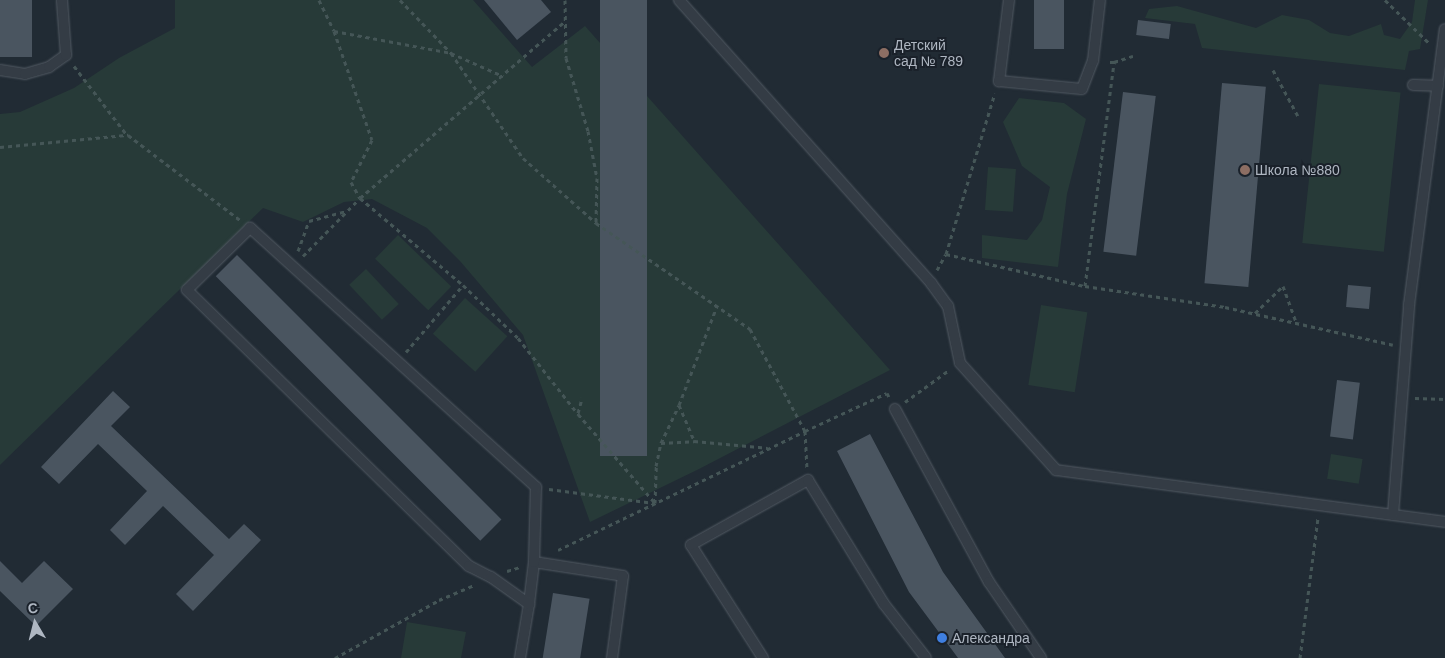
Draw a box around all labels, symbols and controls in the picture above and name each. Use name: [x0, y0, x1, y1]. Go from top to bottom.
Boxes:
place label: Детский сад № 789: [894, 37, 963, 70]
marker: Детский сад № 789: [878, 47, 890, 59]
place label: Школа №880: [1255, 162, 1340, 178]
marker: Школа №880: [1239, 164, 1251, 176]
north arrow: [10, 598, 60, 648]
text: С: [27, 600, 39, 617]
place label: Александра: [952, 630, 1030, 646]
marker: Александра: [936, 632, 948, 644]

